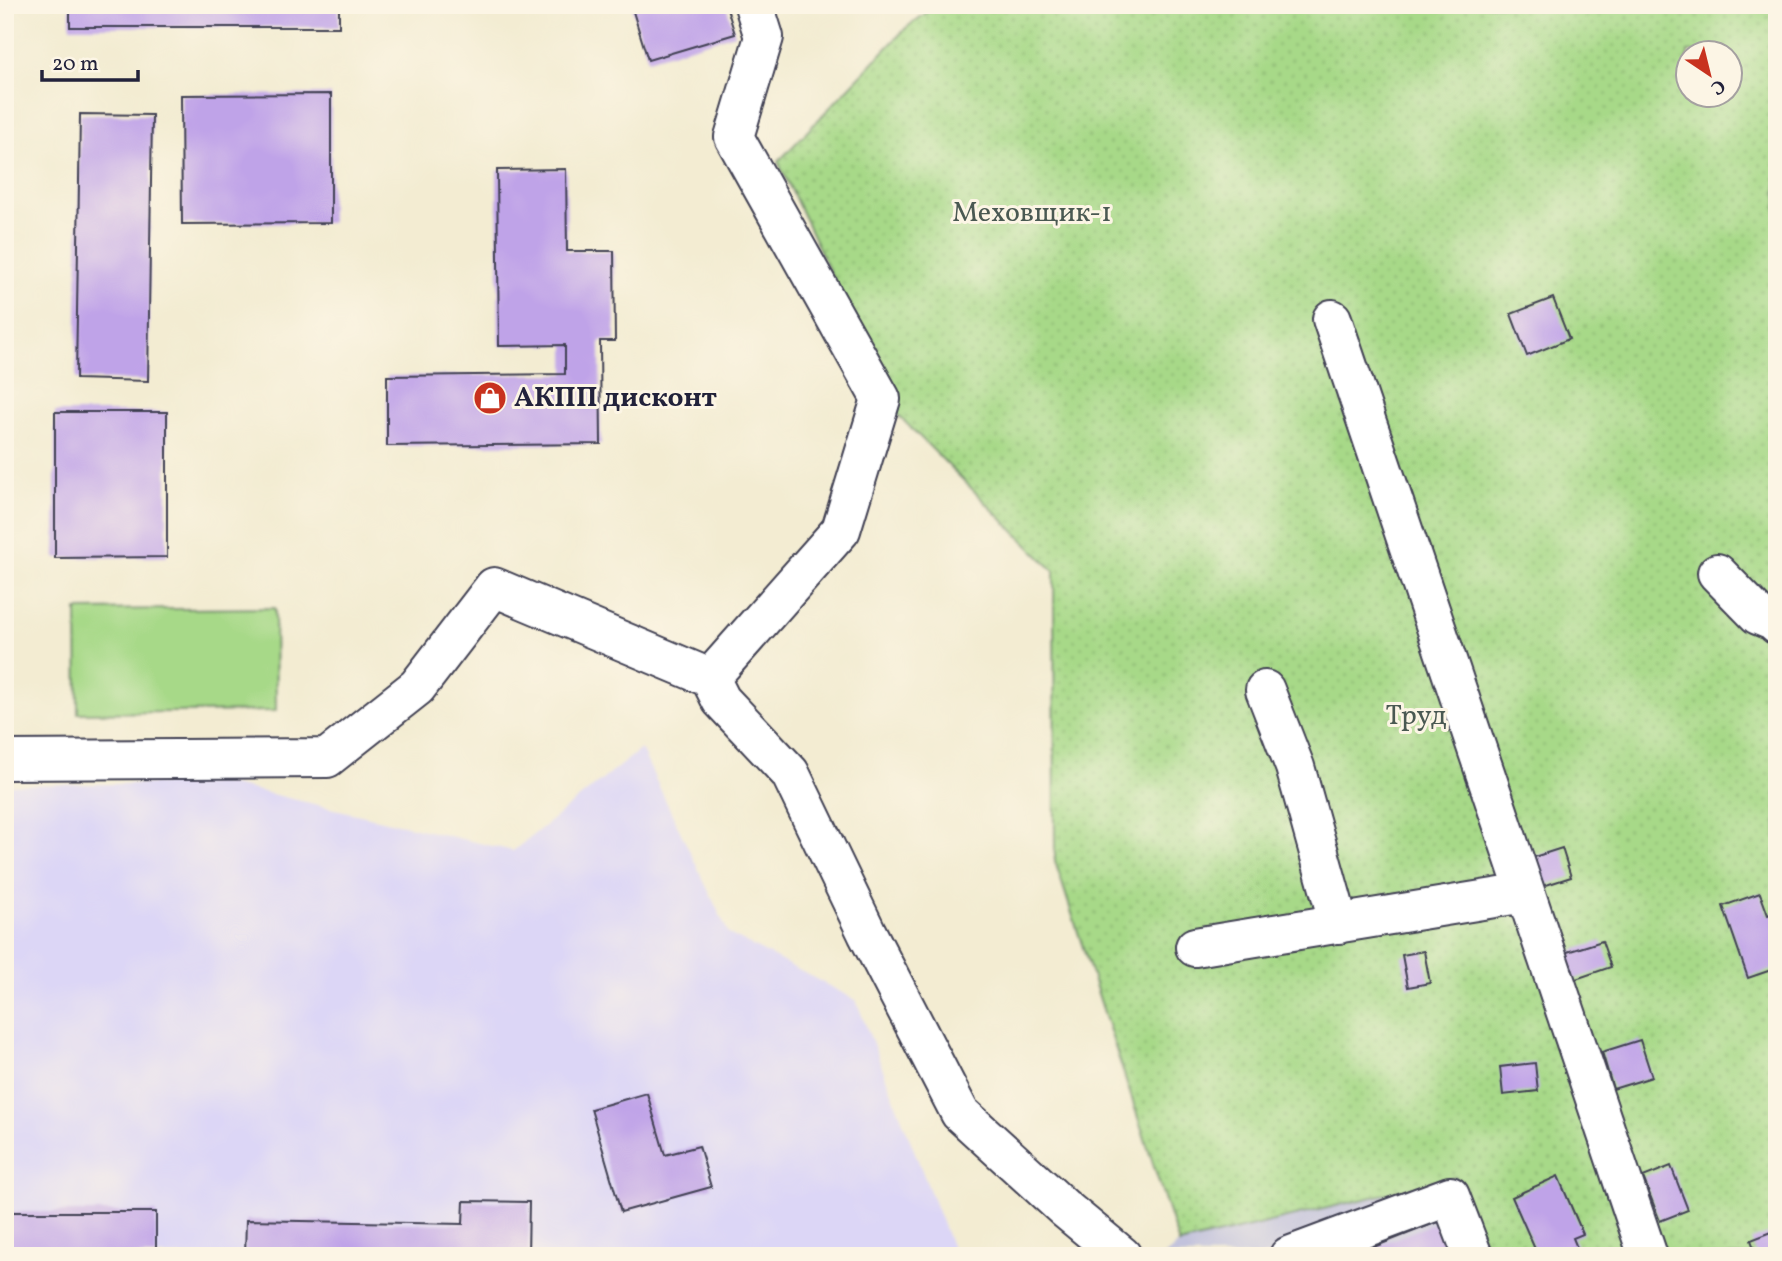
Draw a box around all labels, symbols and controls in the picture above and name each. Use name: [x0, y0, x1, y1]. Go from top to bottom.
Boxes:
scale bar: [42, 38, 138, 82]
north arrow: [1674, 38, 1744, 108]
text: 20 m: [52, 50, 98, 79]
text: С: [1705, 72, 1730, 100]
park label: Меховщик-1: [952, 194, 1112, 233]
shop icon: АКПП дисконт: [471, 379, 509, 417]
place label: АКПП дисконт: [514, 379, 718, 418]
park label: Труд: [1385, 697, 1447, 736]

